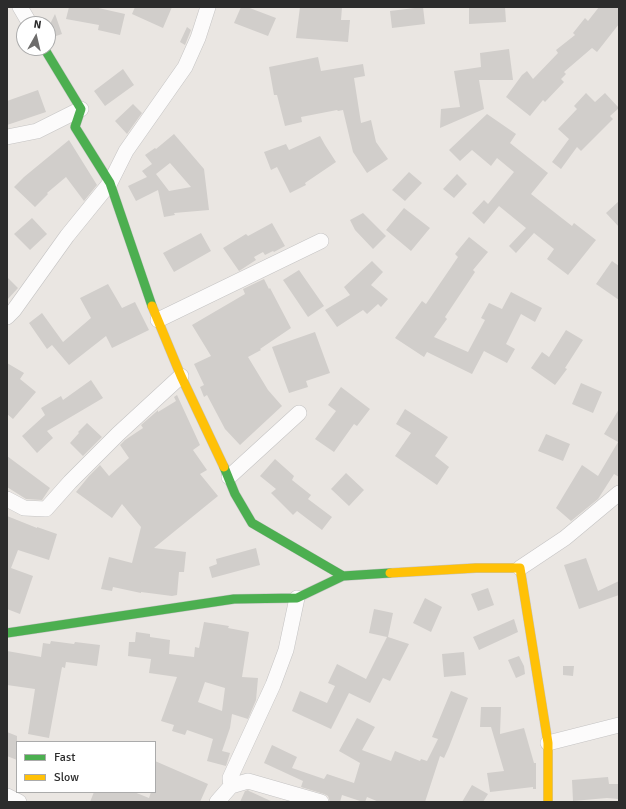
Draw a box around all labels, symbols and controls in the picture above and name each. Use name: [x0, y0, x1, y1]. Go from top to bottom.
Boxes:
north arrow: [16, 16, 56, 56]
text: N: [33, 18, 42, 32]
legend: [16, 741, 156, 793]
text: Fast: [54, 750, 75, 765]
text: Slow: [54, 770, 79, 785]

